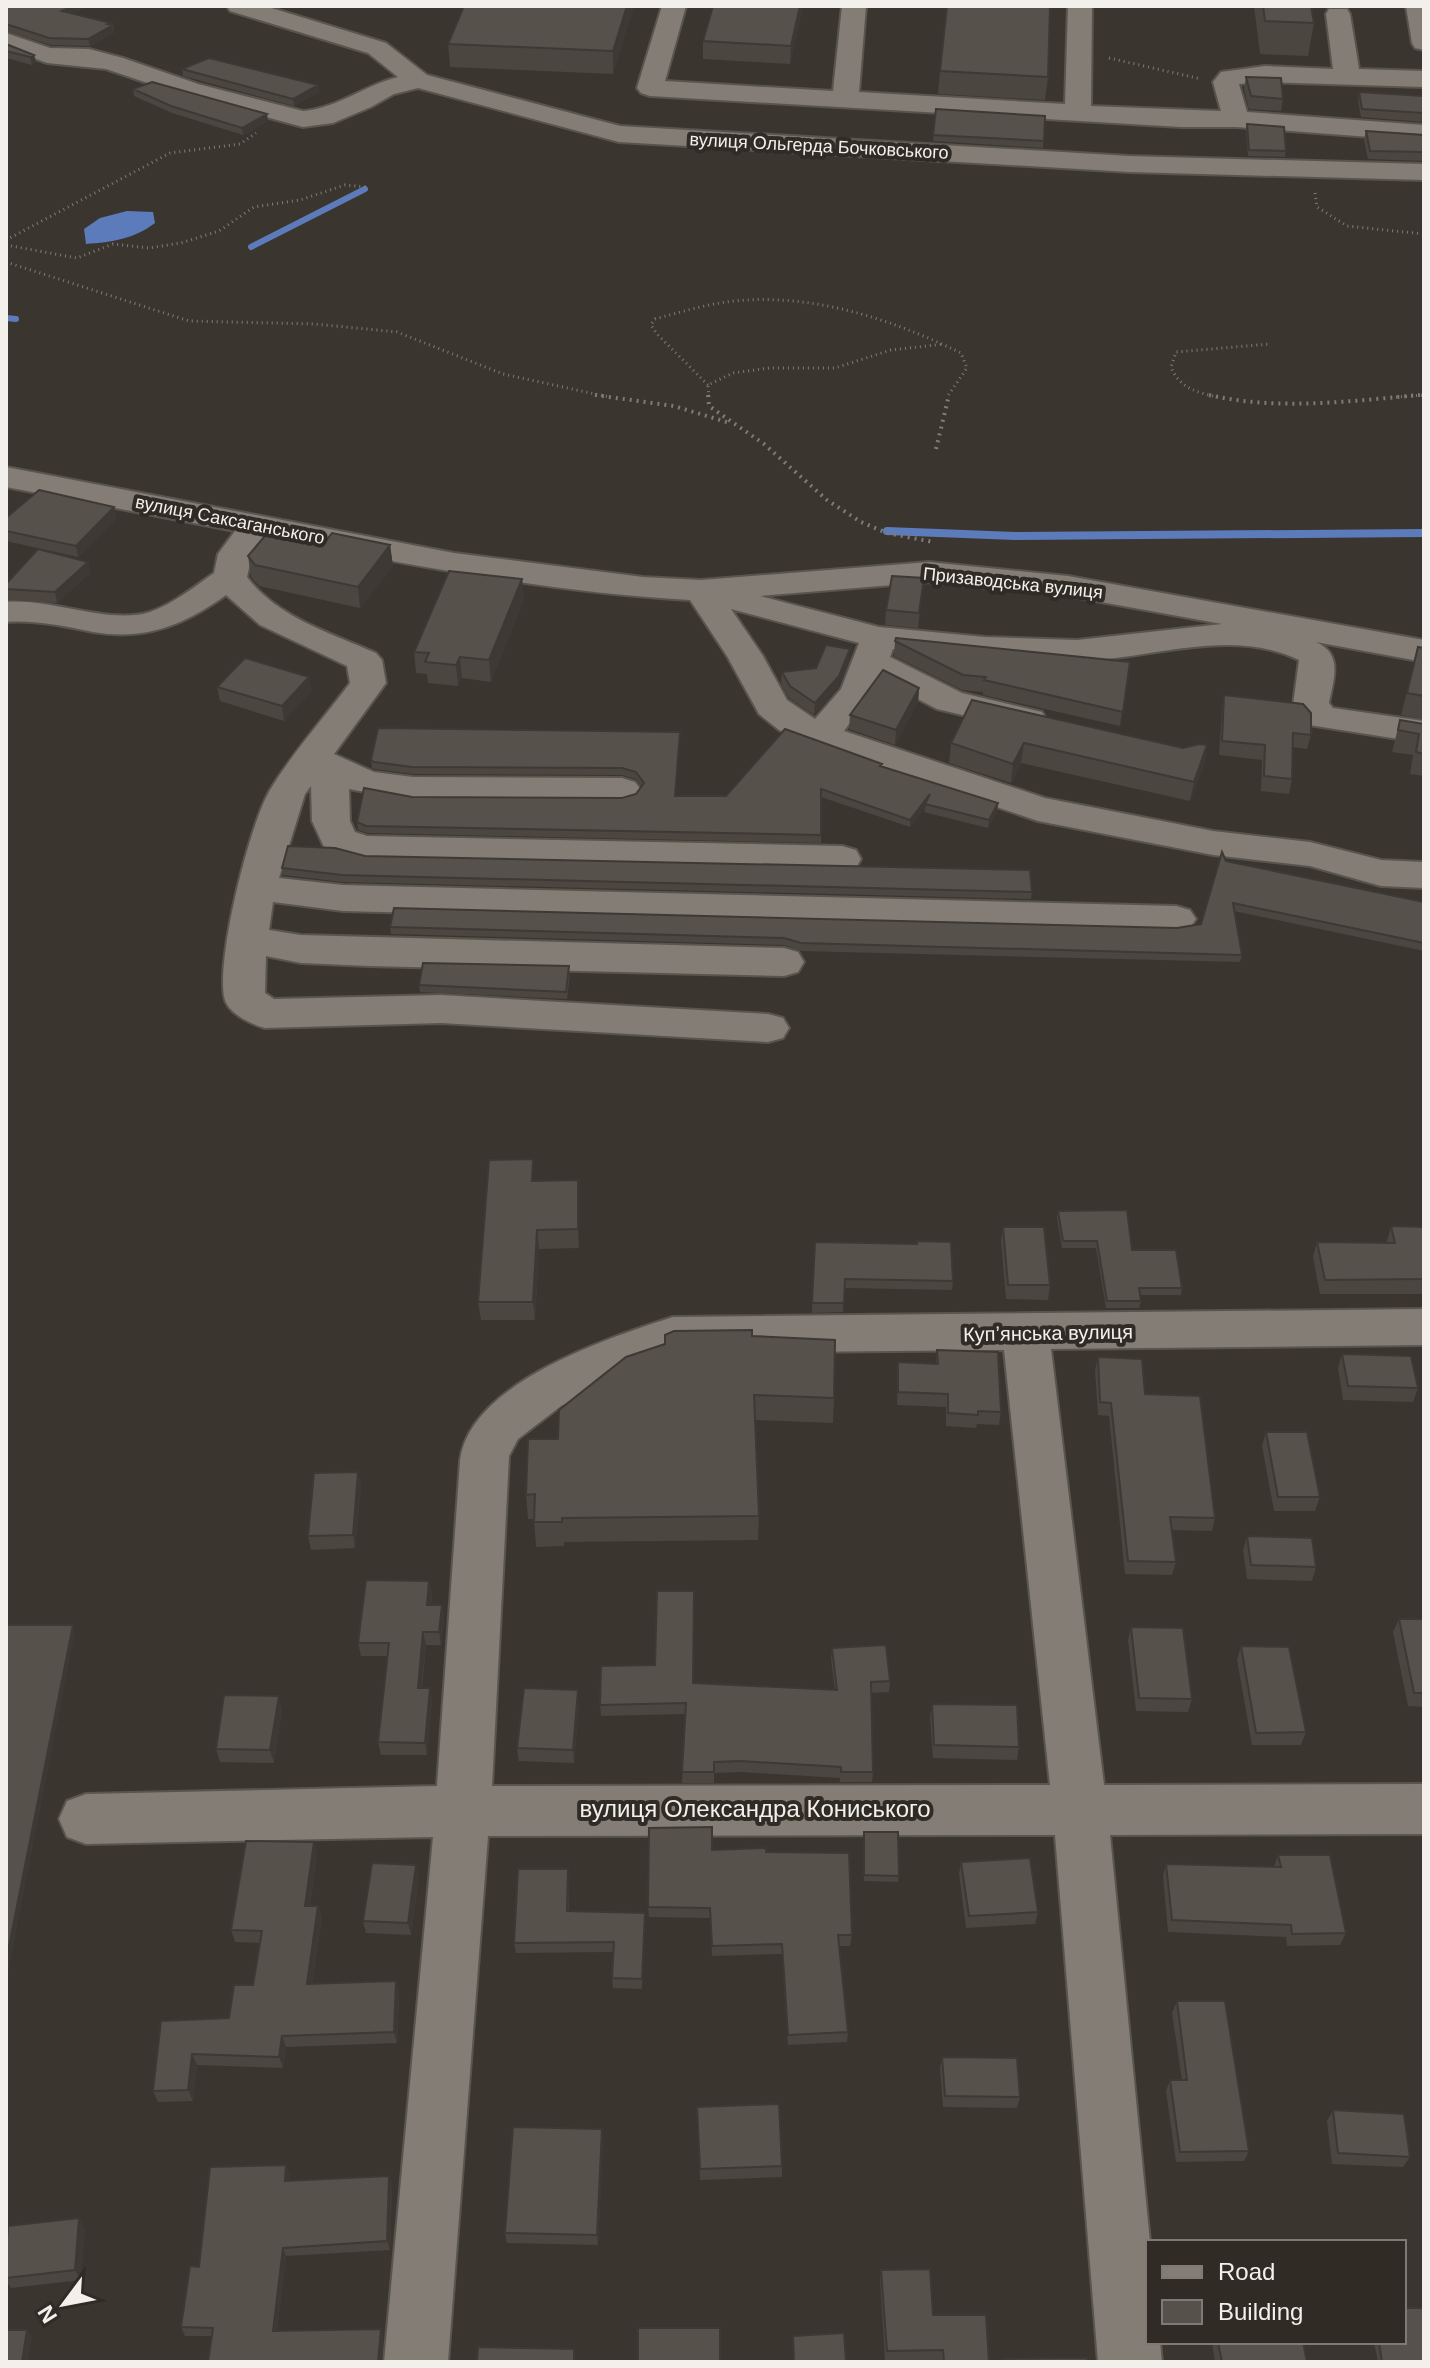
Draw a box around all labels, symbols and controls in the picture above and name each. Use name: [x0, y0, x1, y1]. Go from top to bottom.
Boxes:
street label: вулиця Ольгерда Бочковського: [689, 129, 949, 163]
street label: вулиця Саксаганського: [134, 492, 326, 548]
street label: Призаводська вулиця: [922, 564, 1104, 602]
street label: Купʼянська вулиця: [963, 1321, 1133, 1345]
street label: вулиця Олександра Кониського: [579, 1795, 931, 1822]
legend: [1146, 2240, 1406, 2344]
text: Road: [1218, 2258, 1275, 2285]
north arrow: [24, 2264, 104, 2344]
text: Building: [1218, 2298, 1303, 2325]
text: N: [33, 2301, 62, 2328]

